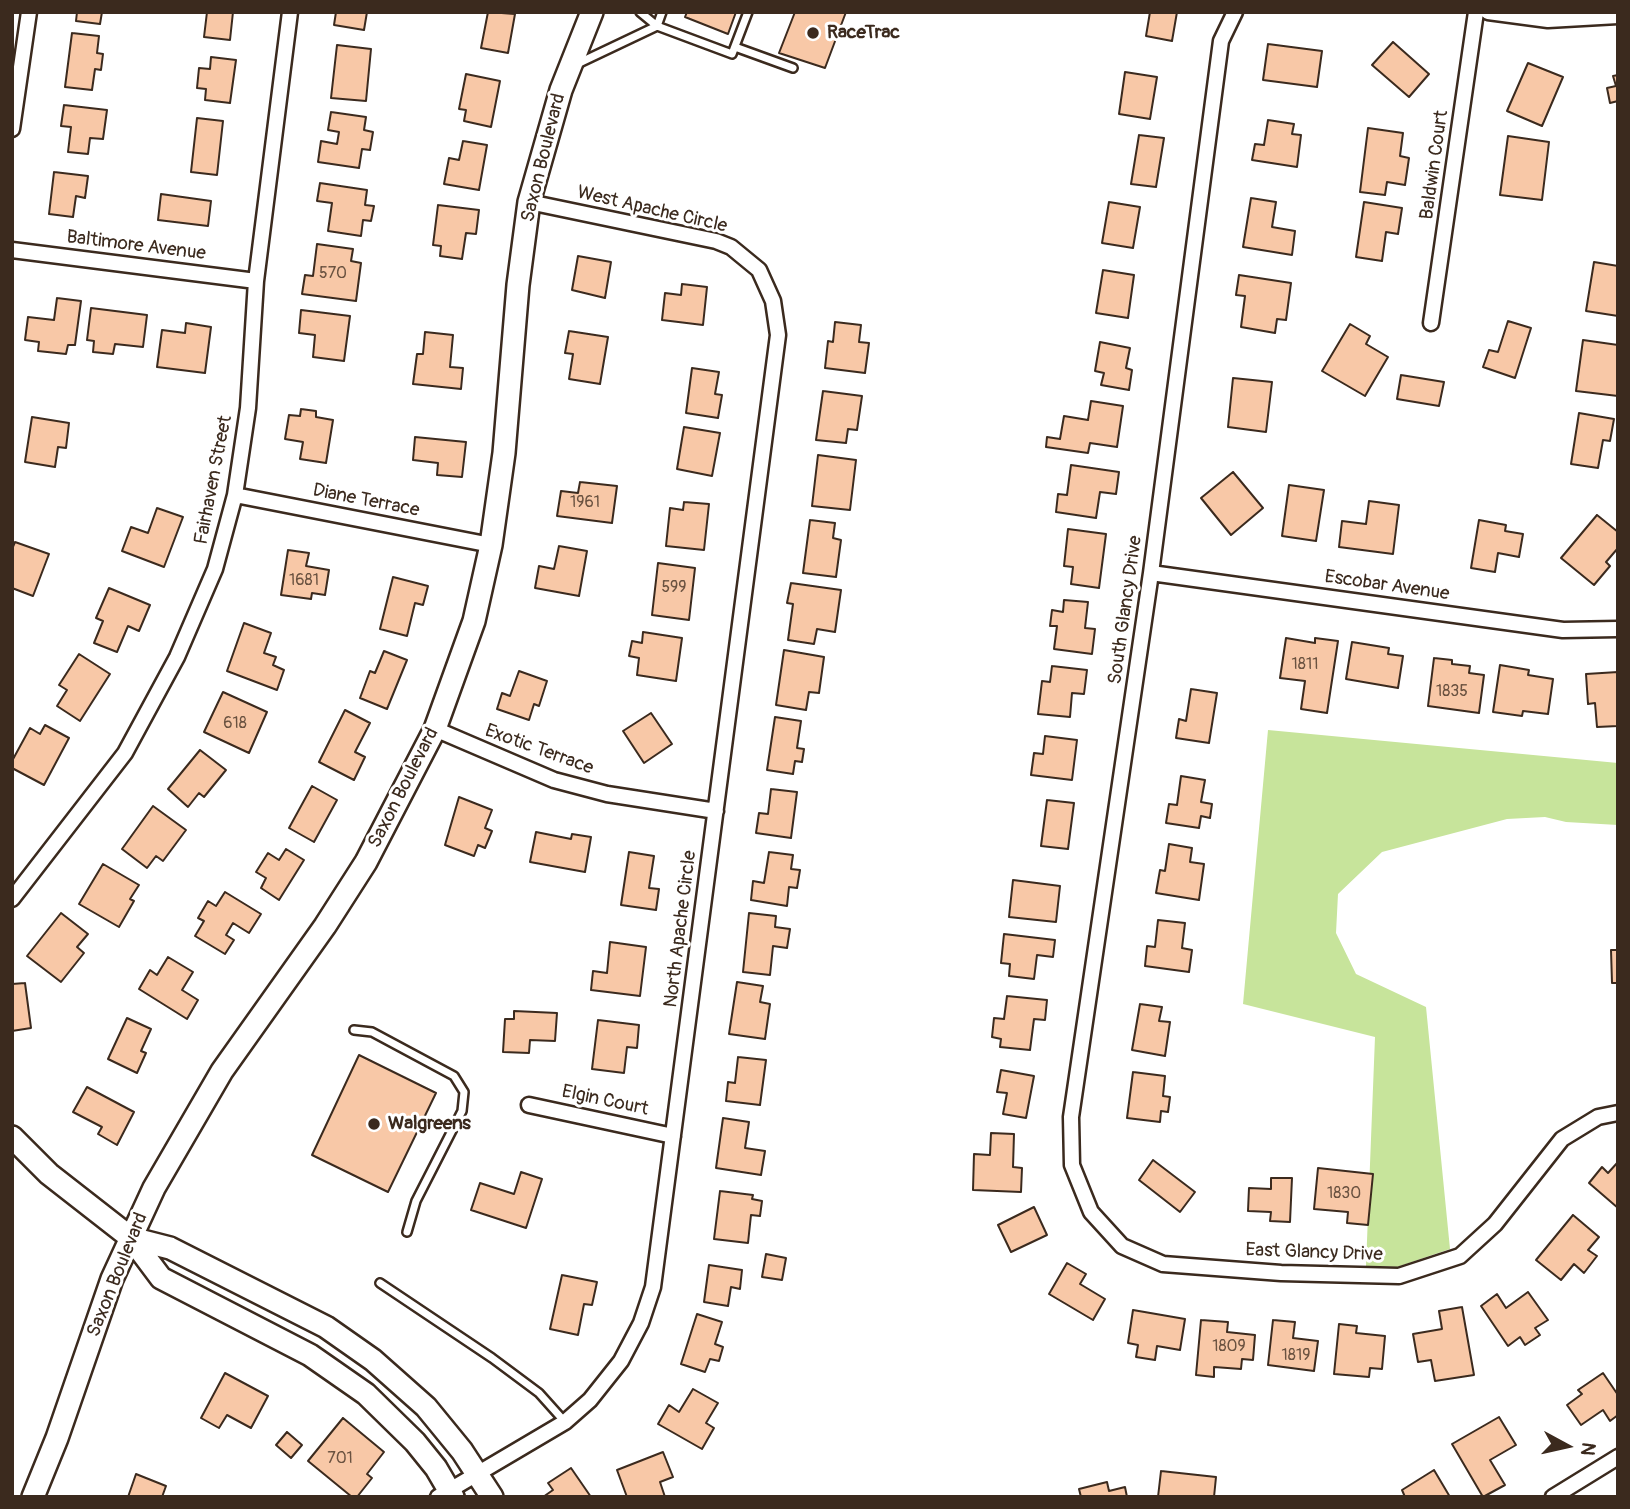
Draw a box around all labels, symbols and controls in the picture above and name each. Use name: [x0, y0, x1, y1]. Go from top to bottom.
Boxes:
place label: RaceTrac: [827, 22, 900, 44]
marker: RaceTrac: [805, 25, 821, 41]
street label: Saxon Boulevard: [517, 91, 571, 225]
street label: Baldwin Court: [1416, 109, 1454, 221]
street label: West Apache Circle: [575, 182, 729, 238]
street label: Baltimore Avenue: [65, 226, 207, 266]
house number: 570: [319, 264, 347, 284]
street label: Fairhaven Street: [190, 414, 238, 546]
street label: Diane Terrace: [311, 480, 421, 522]
house number: 1961: [570, 493, 600, 513]
street label: South Glancy Drive: [1104, 534, 1148, 686]
street label: Escobar Avenue: [1323, 566, 1451, 606]
house number: 1681: [289, 571, 319, 591]
house number: 599: [661, 578, 687, 598]
house number: 1811: [1292, 655, 1318, 675]
house number: 1835: [1436, 682, 1468, 702]
house number: 618: [223, 714, 247, 734]
street label: Exotic Terrace: [482, 720, 596, 780]
street label: Saxon Boulevard: [364, 724, 444, 852]
street label: North Apache Circle: [660, 849, 702, 1009]
street label: Elgin Court: [560, 1081, 650, 1121]
place label: Walgreens: [388, 1113, 471, 1135]
marker: Walgreens: [366, 1116, 382, 1132]
house number: 1830: [1327, 1184, 1361, 1204]
street label: Saxon Boulevard: [83, 1210, 153, 1340]
street label: East Glancy Drive: [1245, 1239, 1383, 1267]
house number: 1809: [1212, 1337, 1246, 1357]
house number: 1819: [1282, 1346, 1310, 1366]
north arrow: [1532, 1411, 1602, 1481]
text: N: [1575, 1441, 1601, 1457]
house number: 701: [327, 1449, 353, 1469]

